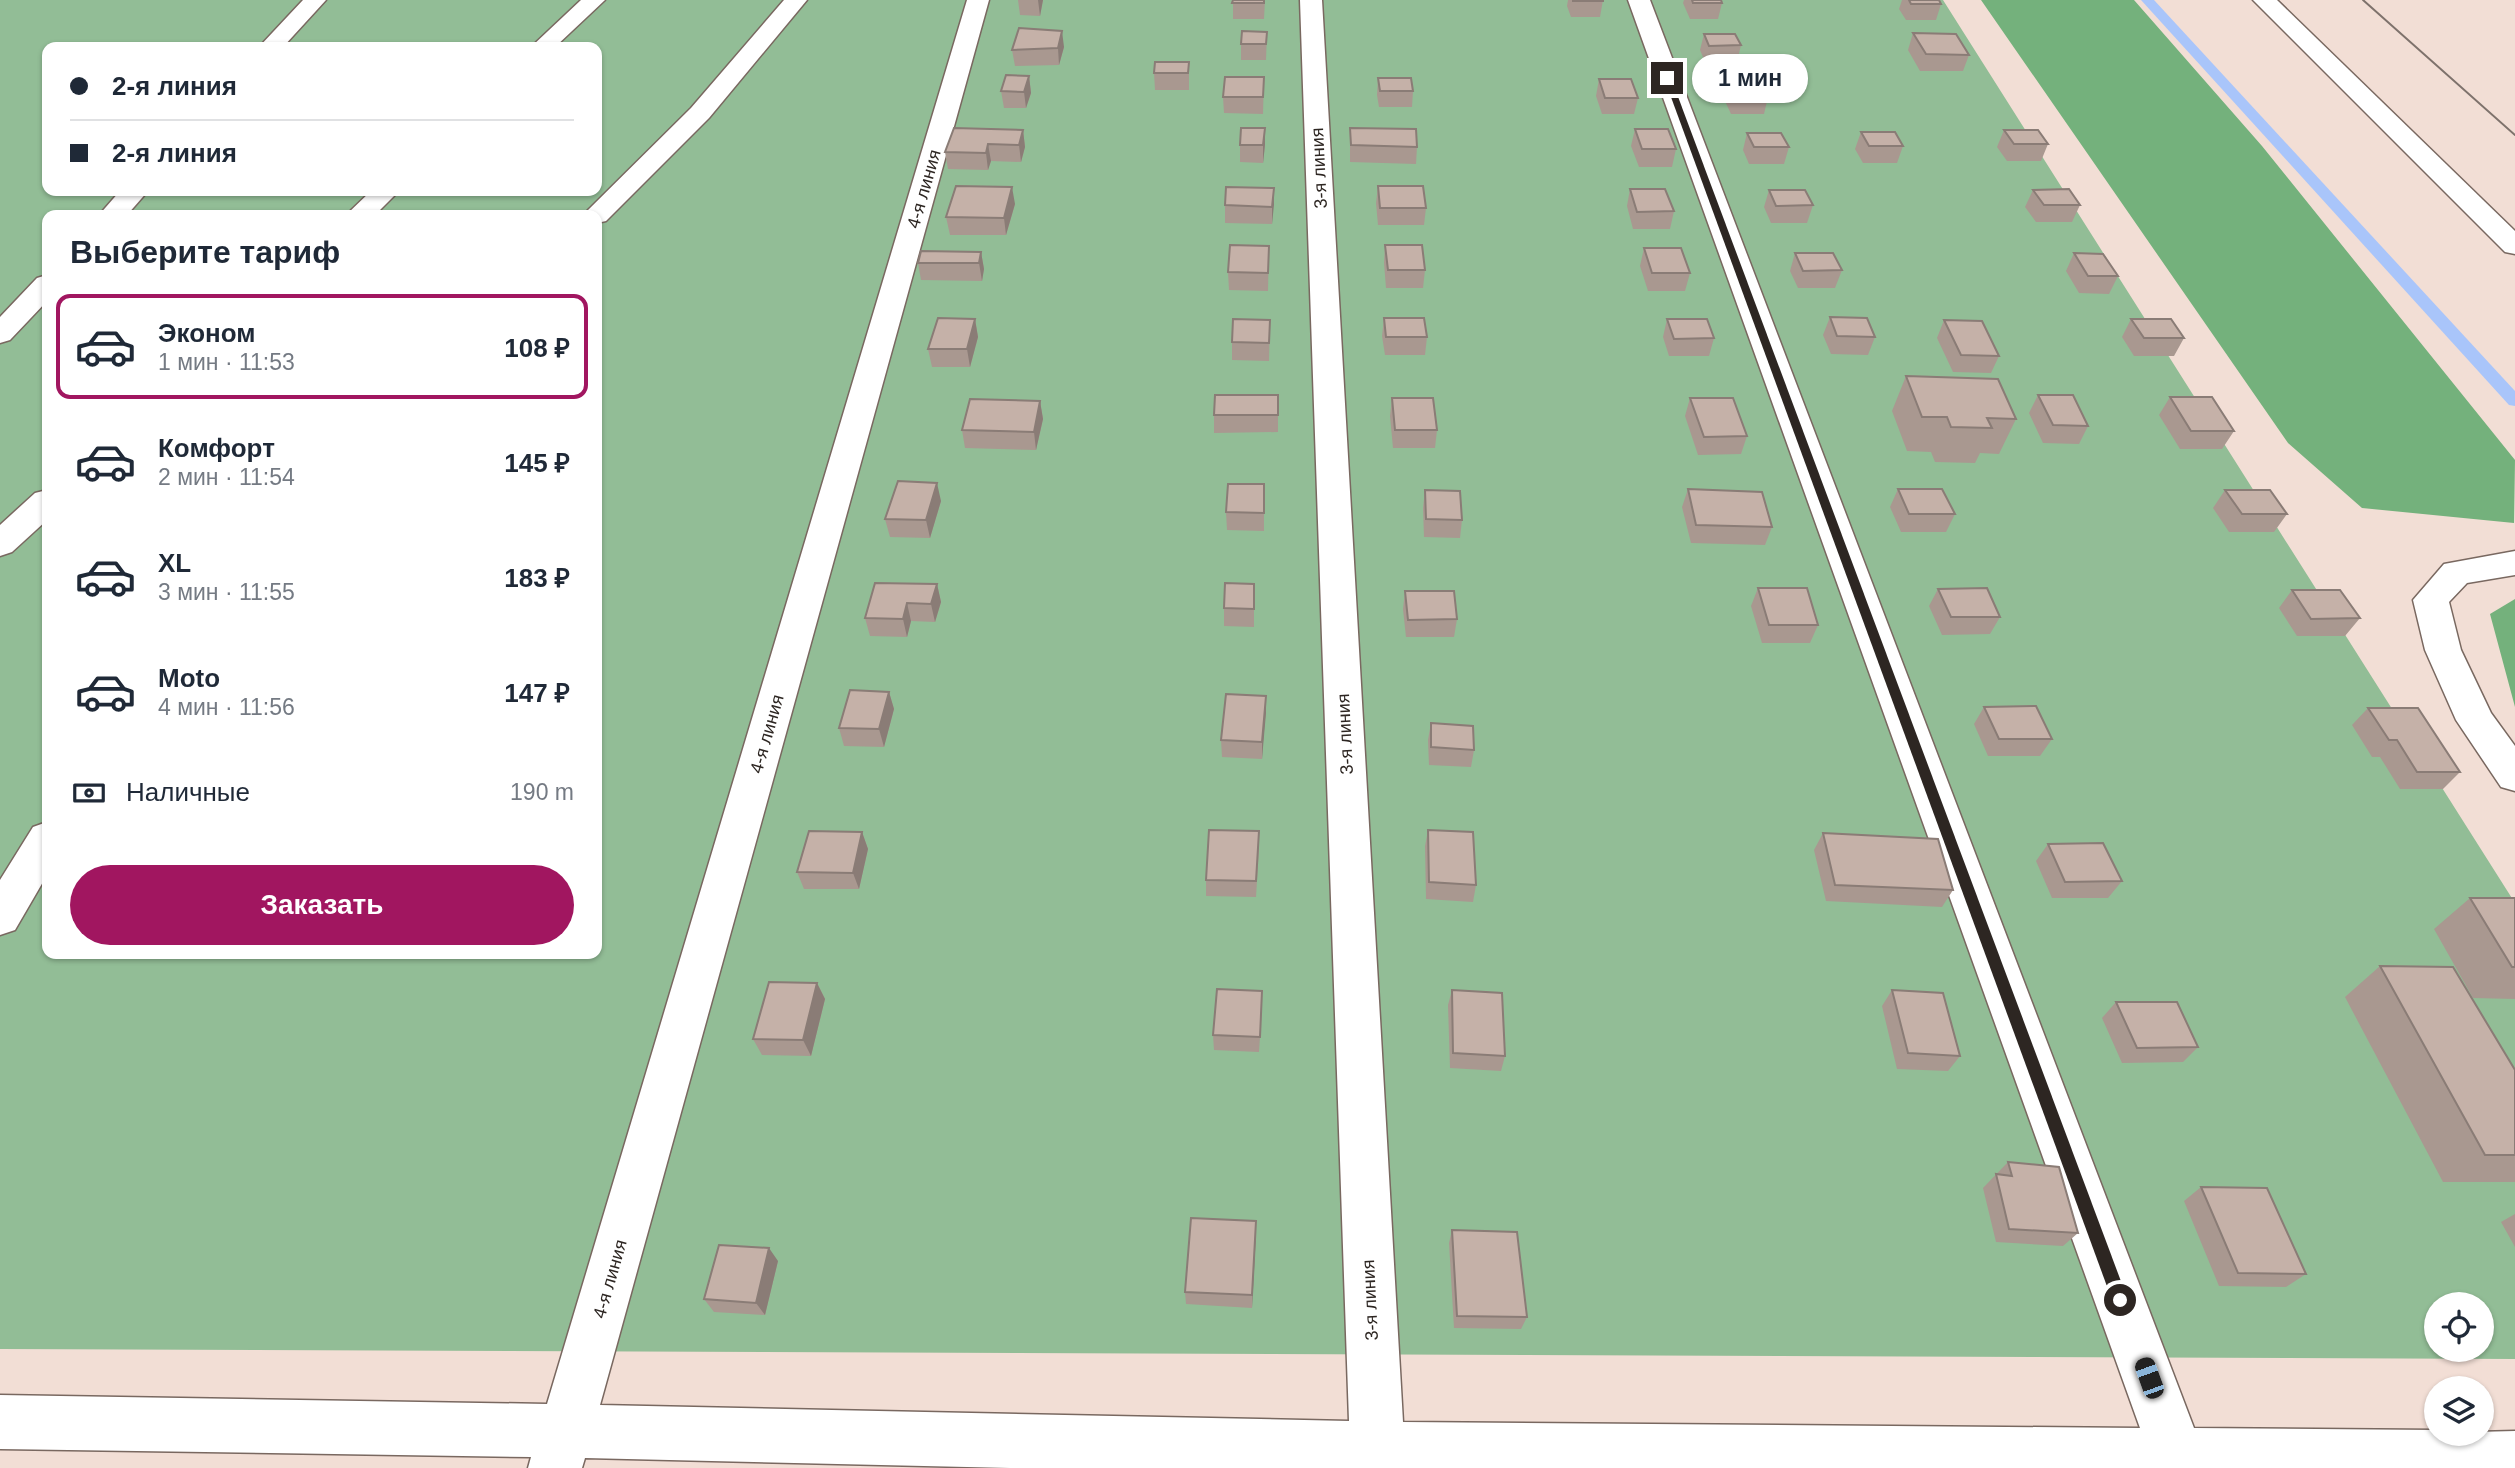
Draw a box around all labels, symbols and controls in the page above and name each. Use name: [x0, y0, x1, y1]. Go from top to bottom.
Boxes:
callout: 1 мин: [1692, 54, 1807, 102]
route end: [1651, 62, 1683, 94]
text: 1 мин: [1718, 65, 1782, 91]
text: 2-я линия: [112, 71, 237, 101]
street label: 3-я линия: [1307, 127, 1331, 209]
text: 2-я линия: [112, 138, 237, 168]
street label: 4-я линия: [903, 147, 945, 231]
text: Выберите тариф: [70, 234, 340, 270]
icon: car: [74, 315, 137, 378]
text: Эконом: [158, 318, 256, 348]
text: 108 ₽: [504, 333, 570, 363]
text: 1 мин · 11:53: [158, 349, 295, 375]
icon: car: [74, 430, 137, 493]
text: Комфорт: [158, 433, 275, 463]
text: 145 ₽: [504, 448, 570, 478]
text: 2 мин · 11:54: [158, 464, 295, 490]
icon: car: [74, 545, 137, 608]
text: XL: [158, 548, 191, 578]
text: 183 ₽: [504, 563, 570, 593]
text: 3 мин · 11:55: [158, 579, 295, 605]
icon: car: [74, 660, 137, 723]
text: Moto: [158, 663, 220, 693]
text: 147 ₽: [504, 678, 570, 708]
street label: 4-я линия: [746, 692, 788, 776]
street label: 3-я линия: [1333, 693, 1357, 775]
text: 4 мин · 11:56: [158, 694, 295, 720]
icon: cash: [70, 774, 108, 812]
text: Наличные: [126, 777, 250, 807]
text: 190 m: [510, 779, 574, 805]
button: Заказать: [70, 865, 574, 945]
street label: 4-я линия: [589, 1237, 631, 1321]
street label: 3-я линия: [1358, 1259, 1382, 1341]
route start: [2104, 1284, 2136, 1316]
map controls: [2424, 1292, 2494, 1446]
button: locate: [2424, 1292, 2494, 1362]
car: [2132, 1355, 2167, 1401]
button: layers: [2424, 1376, 2494, 1446]

